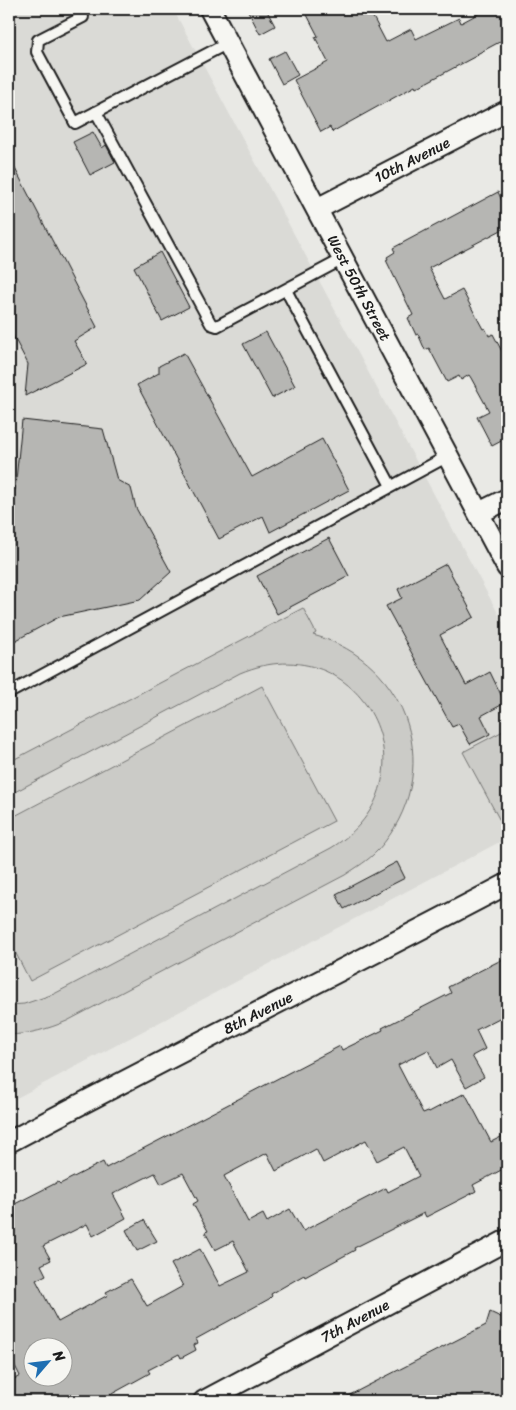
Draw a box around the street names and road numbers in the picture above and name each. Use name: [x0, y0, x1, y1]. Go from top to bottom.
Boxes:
street label: 10th Avenue: [370, 130, 454, 190]
street label: West 50th Street: [320, 230, 398, 346]
street label: 8th Avenue: [219, 984, 297, 1042]
street label: 7th Avenue: [316, 1292, 394, 1350]

